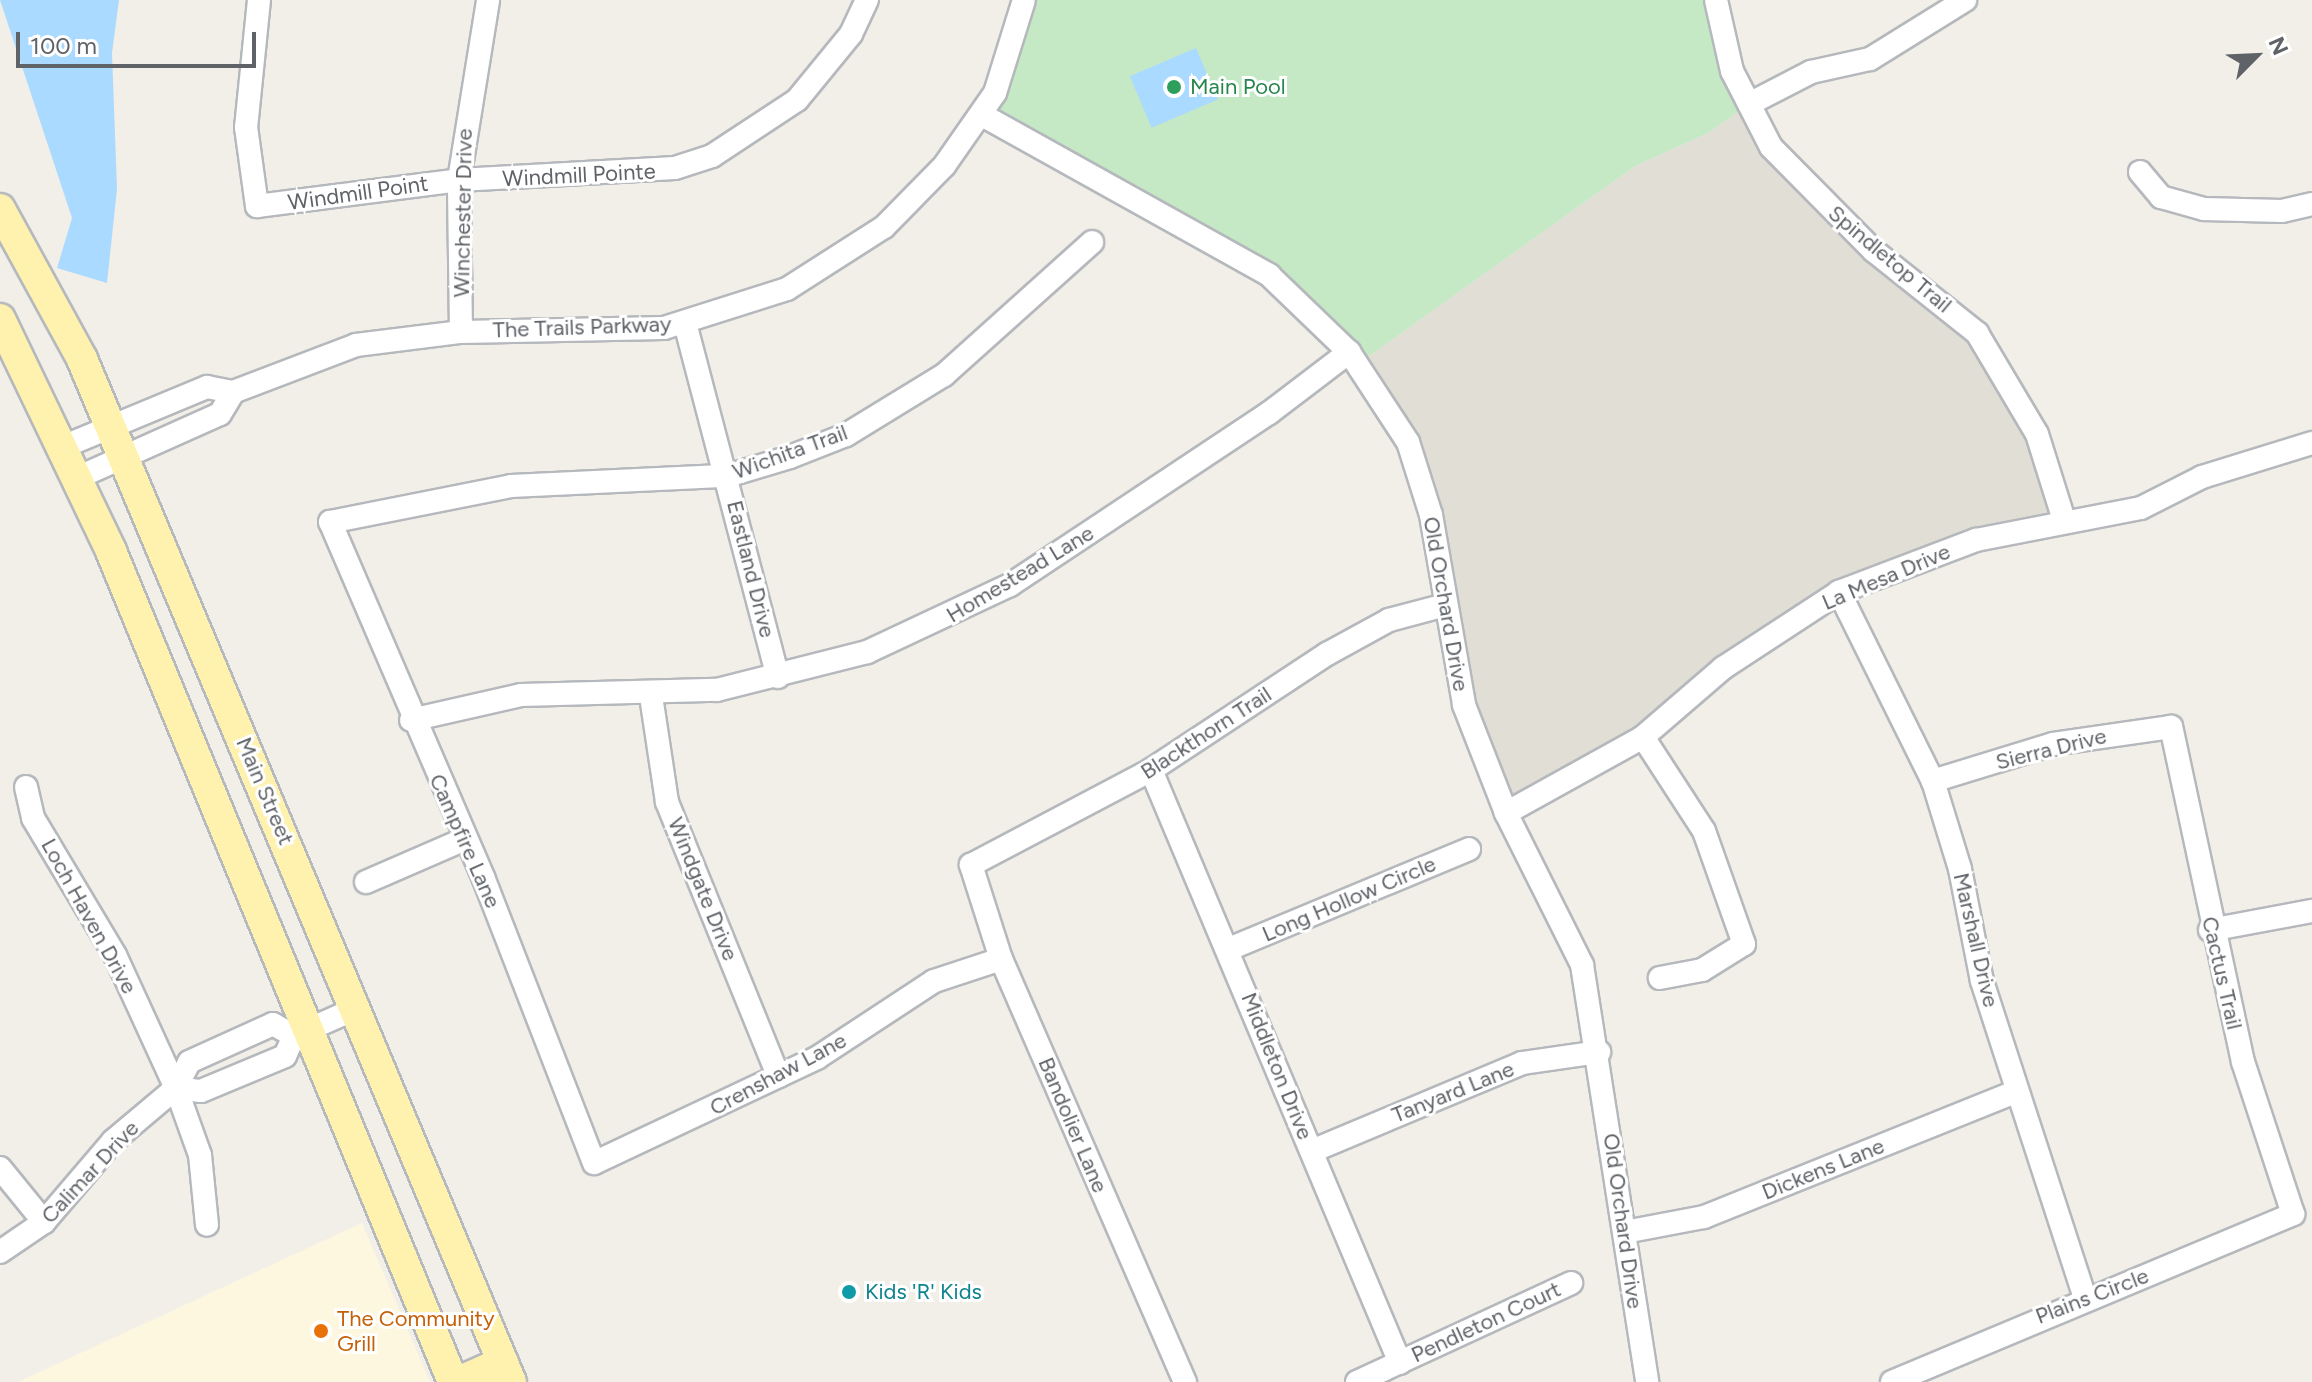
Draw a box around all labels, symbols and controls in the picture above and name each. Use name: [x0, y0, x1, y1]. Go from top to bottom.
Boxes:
scale bar: [20, 16, 260, 66]
north arrow: [2216, 16, 2296, 96]
text: 100 m: [30, 31, 97, 60]
text: N: [2263, 33, 2294, 59]
place label: Main Pool: [1190, 74, 1286, 100]
marker: Main Pool: [1165, 78, 1183, 96]
street label: Winchester Drive: [448, 128, 478, 298]
street label: Windmill Pointe: [502, 158, 656, 192]
street label: Windmill Point: [286, 170, 430, 216]
street label: Spindletop Trail: [1823, 200, 1957, 318]
street label: The Trails Parkway: [492, 311, 672, 343]
street label: Wichita Trail: [729, 419, 851, 485]
street label: Eastland Drive: [721, 498, 781, 640]
street label: Old Orchard Drive: [1418, 515, 1474, 693]
street label: Homestead Lane: [942, 520, 1098, 628]
street label: La Mesa Drive: [1818, 538, 1954, 616]
street label: Blackthorn Trail: [1136, 681, 1276, 785]
street label: Sierra Drive: [1993, 723, 2109, 775]
street label: Main Street: [231, 733, 299, 849]
street label: Campfire Lane: [424, 770, 506, 912]
street label: Windgate Drive: [662, 814, 744, 964]
street label: Loch Haven Drive: [35, 834, 143, 998]
street label: Long Hollow Circle: [1258, 850, 1440, 948]
street label: Marshall Drive: [1948, 870, 2004, 1010]
street label: Cactus Trail: [2196, 914, 2248, 1032]
street label: Middleton Drive: [1236, 989, 1318, 1143]
street label: Crenshaw Lane: [705, 1027, 851, 1121]
street label: Bandolier Lane: [1033, 1053, 1113, 1197]
street label: Tanyard Lane: [1388, 1056, 1518, 1128]
street label: Calimar Drive: [36, 1115, 144, 1229]
street label: Old Orchard Drive: [1598, 1132, 1648, 1310]
street label: Dickens Lane: [1758, 1133, 1888, 1205]
street label: Plains Circle: [2032, 1262, 2152, 1330]
street label: Pendleton Court: [1407, 1276, 1565, 1368]
place label: Kids 'R' Kids: [865, 1279, 982, 1305]
marker: Kids 'R' Kids: [840, 1283, 858, 1301]
place label: The Community Grill: [337, 1305, 494, 1356]
marker: The Community Grill: [312, 1322, 330, 1340]

